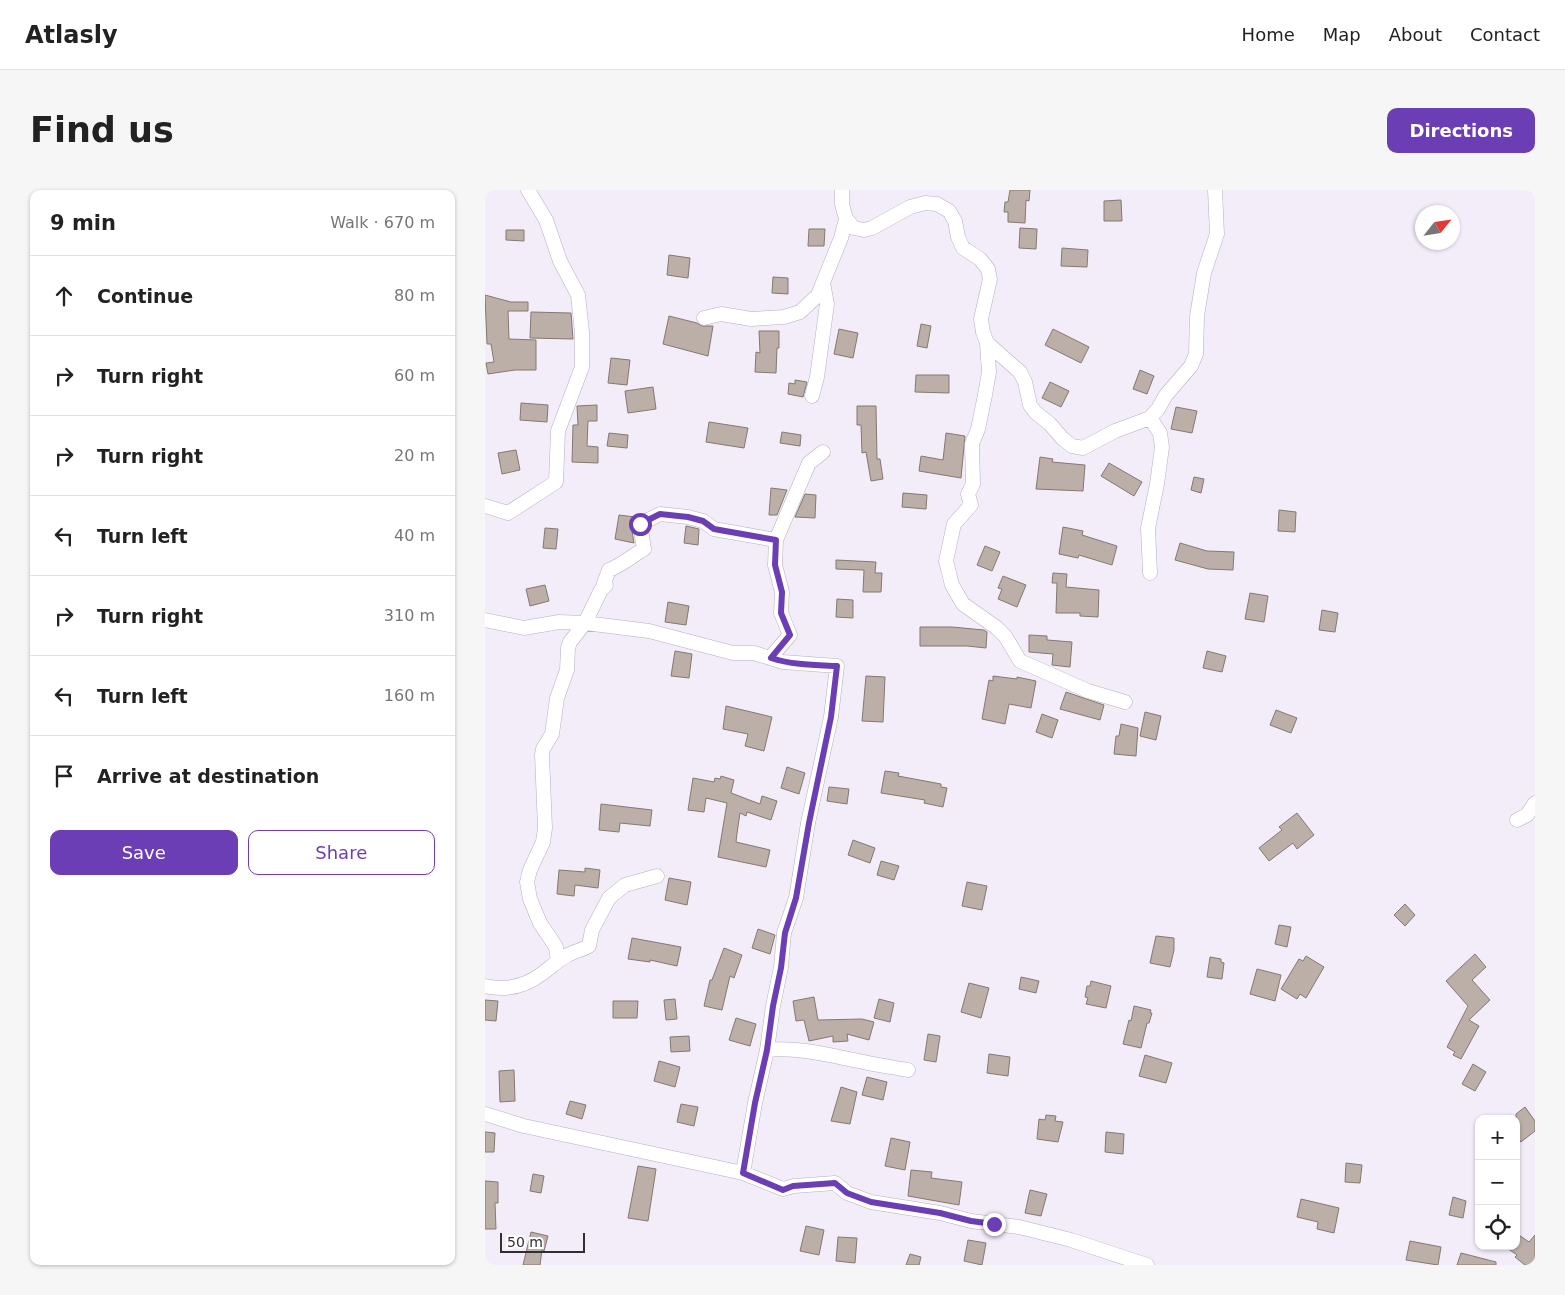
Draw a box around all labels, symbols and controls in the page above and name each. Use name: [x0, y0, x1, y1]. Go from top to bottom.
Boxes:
text: Atlasly: [25, 21, 118, 49]
text: Home: [1242, 24, 1295, 45]
text: Map: [1323, 24, 1361, 45]
text: About: [1389, 24, 1442, 45]
text: Contact: [1470, 24, 1540, 45]
button: Directions: [1387, 108, 1535, 153]
text: Find us: [30, 110, 174, 150]
north arrow: [1415, 205, 1460, 250]
text: 9 min: [50, 211, 116, 235]
text: Walk · 670 m: [330, 213, 435, 232]
icon: ahead: [50, 282, 78, 310]
text: Continue: [97, 285, 193, 307]
text: 80 m: [394, 286, 435, 305]
icon: right: [50, 362, 78, 390]
text: Turn right: [97, 365, 203, 387]
text: 60 m: [394, 366, 435, 385]
icon: right: [50, 442, 78, 470]
text: Turn right: [97, 445, 203, 467]
text: 20 m: [394, 446, 435, 465]
route start: [629, 513, 652, 536]
icon: left: [50, 522, 78, 550]
text: Turn left: [97, 525, 188, 547]
text: 40 m: [394, 526, 435, 545]
icon: right: [50, 602, 78, 630]
text: Turn right: [97, 605, 203, 627]
text: 310 m: [384, 606, 435, 625]
icon: left: [50, 682, 78, 710]
text: Turn left: [97, 685, 188, 707]
text: 160 m: [384, 686, 435, 705]
icon: arrive: [50, 762, 78, 790]
text: Arrive at destination: [97, 765, 319, 787]
button: Save: [50, 830, 238, 875]
button: Share: [248, 830, 435, 875]
map controls: [1475, 1115, 1520, 1250]
button: +: [1475, 1115, 1520, 1160]
button: −: [1475, 1160, 1520, 1205]
button: locate: [1475, 1205, 1520, 1250]
route end: [983, 1213, 1006, 1236]
scale bar: [500, 1230, 585, 1253]
text: 50 m: [507, 1234, 543, 1250]

